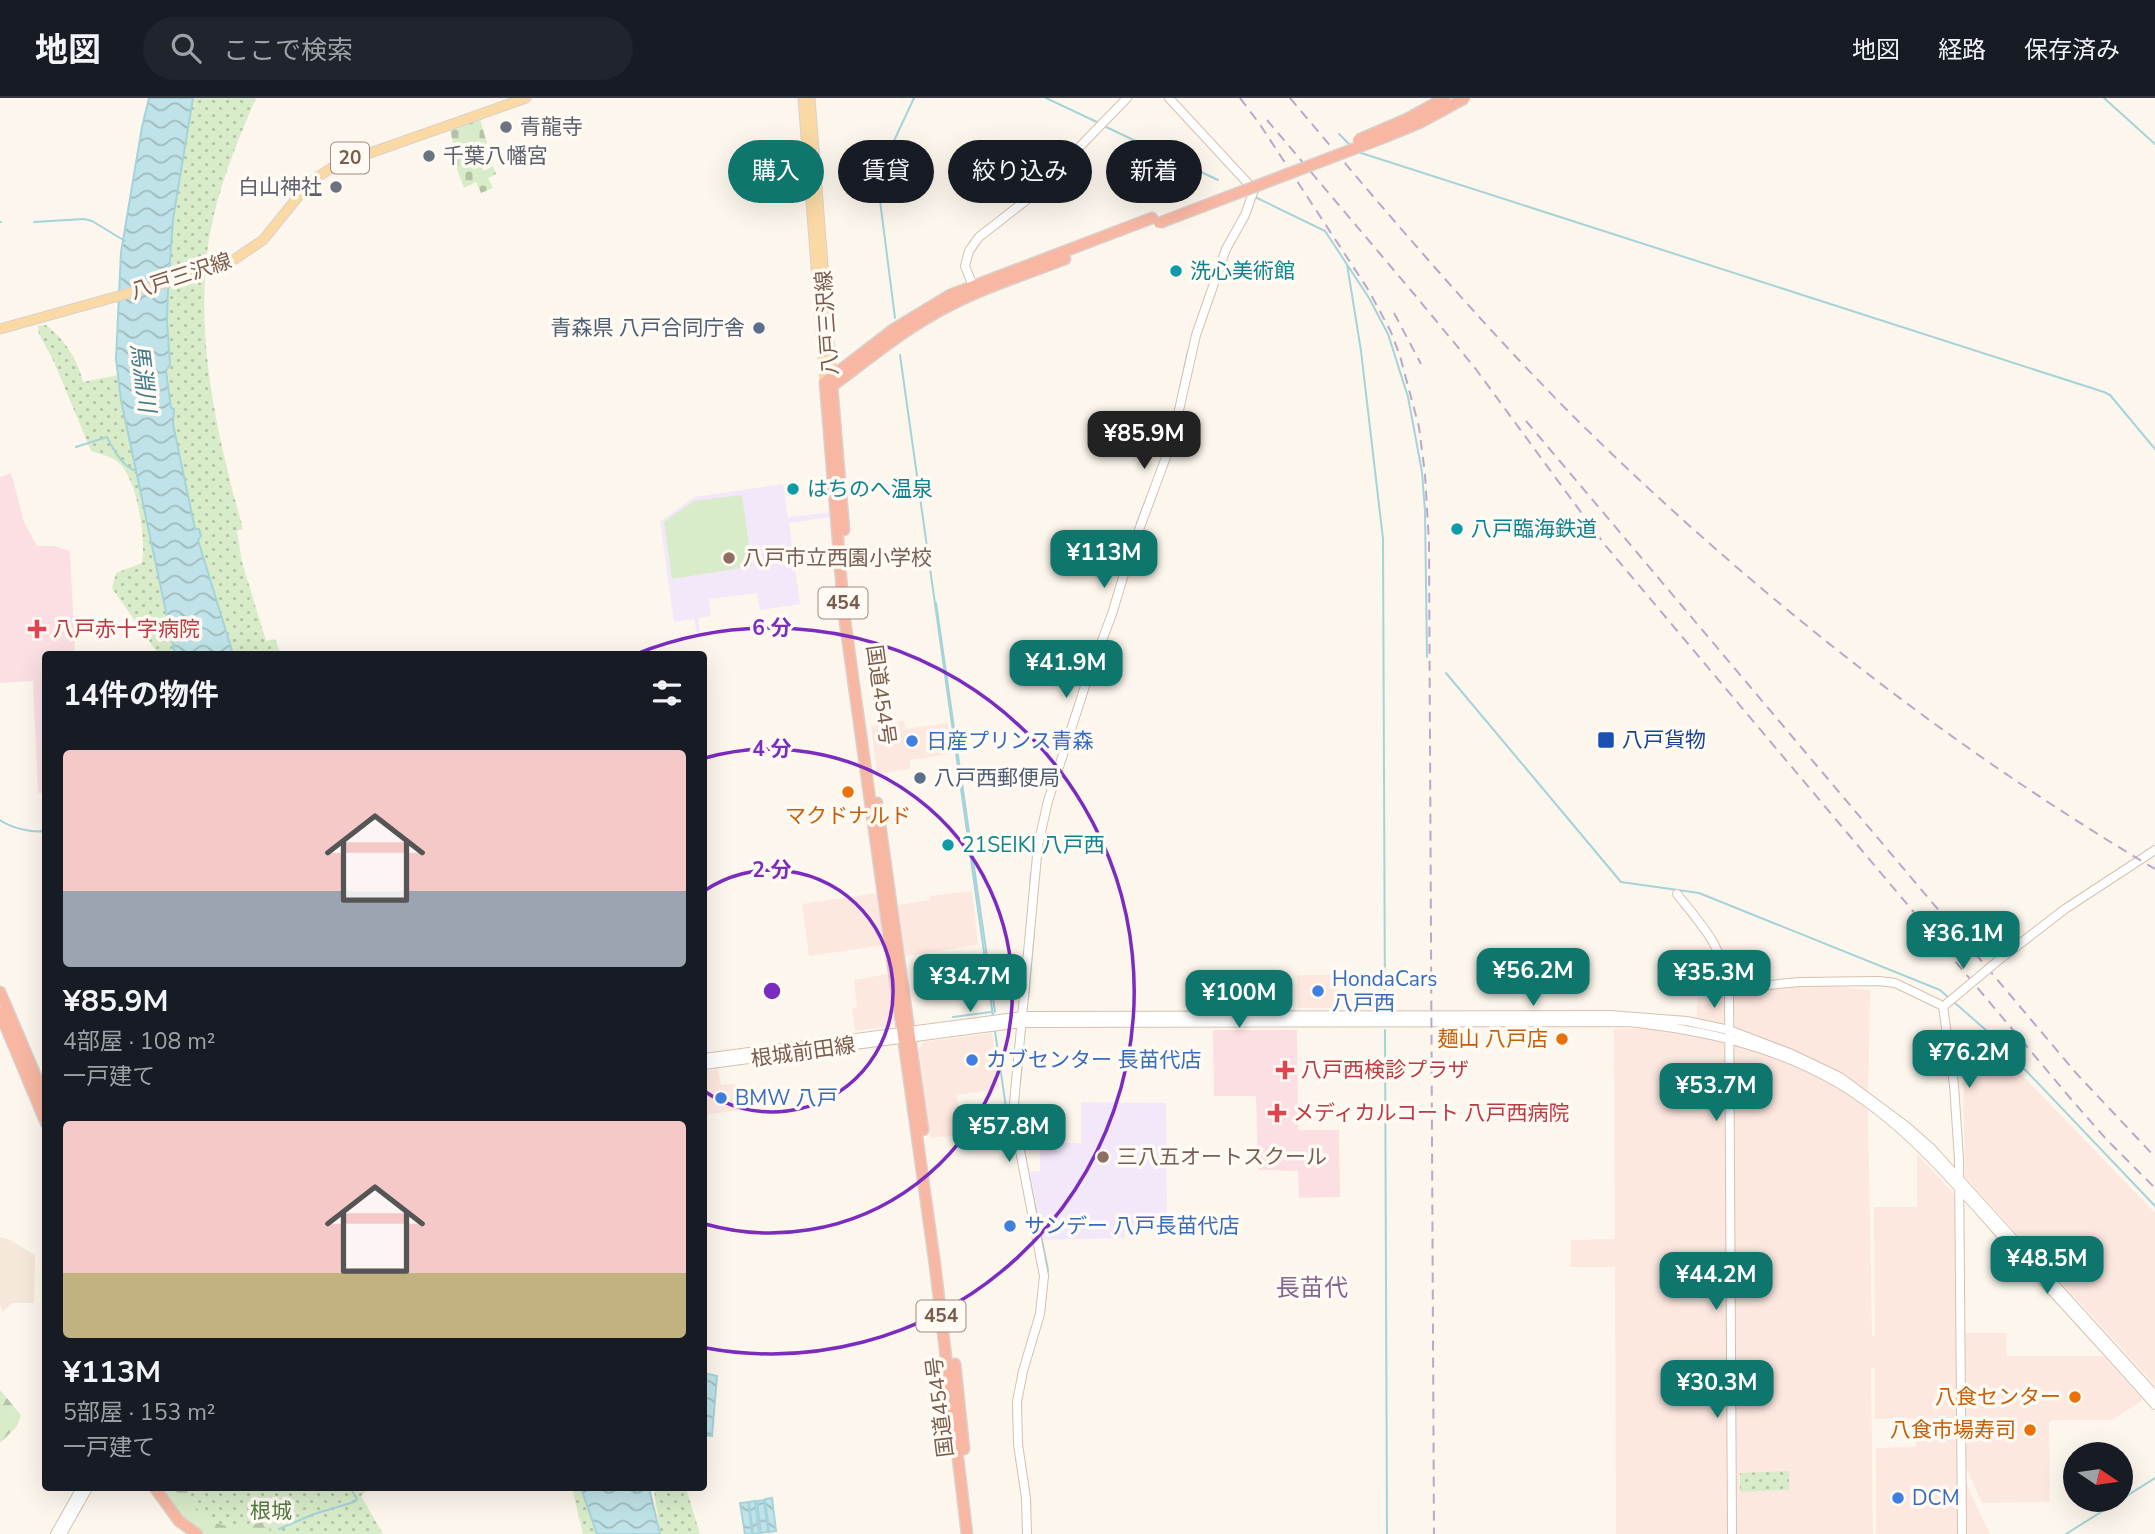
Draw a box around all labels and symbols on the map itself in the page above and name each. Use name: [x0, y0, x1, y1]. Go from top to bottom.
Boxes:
place label: 青龍寺: [520, 113, 583, 141]
marker: 青龍寺: [498, 119, 514, 135]
road number: 20: [331, 142, 369, 174]
place label: 千葉八幡宮: [443, 142, 548, 170]
marker: 千葉八幡宮: [421, 148, 437, 164]
place label: 白山神社: [238, 173, 322, 201]
marker: 白山神社: [328, 179, 344, 195]
street label: 八戸三沢線: [127, 246, 235, 306]
place label: 洗心美術館: [1190, 257, 1295, 285]
marker: 洗心美術館: [1168, 263, 1184, 279]
street label: 八戸三沢線: [809, 270, 845, 376]
place label: 青森県 八戸合同庁舎: [551, 314, 745, 342]
marker: 青森県 八戸合同庁舎: [751, 320, 767, 336]
water label: 馬淵川: [123, 342, 163, 417]
pin: ¥85.9M: [1087, 412, 1201, 471]
place label: はちのへ温泉: [807, 475, 933, 503]
marker: はちのへ温泉: [785, 481, 801, 497]
place label: 八戸臨海鉄道: [1471, 515, 1597, 543]
marker: 八戸臨海鉄道: [1449, 521, 1465, 537]
pin: ¥113M: [1055, 531, 1153, 590]
place label: 八戸市立西園小学校: [743, 544, 932, 572]
marker: 八戸市立西園小学校: [721, 550, 737, 566]
road number: 454: [818, 588, 868, 618]
text: 6 分: [752, 614, 792, 642]
place label: 八戸赤十字病院: [53, 615, 200, 643]
marker: 八戸赤十字病院: [27, 619, 47, 639]
pin: ¥41.9M: [1009, 640, 1123, 700]
street label: 国道454号: [860, 643, 902, 747]
place label: 八戸貨物: [1622, 726, 1706, 754]
place label: 日産プリンス青森: [926, 727, 1094, 755]
marker: 八戸貨物: [1596, 730, 1616, 750]
marker: 日産プリンス青森: [904, 733, 920, 749]
text: 4 分: [752, 735, 792, 763]
place label: 八戸西郵便局: [934, 764, 1060, 792]
marker: 八戸西郵便局: [912, 770, 928, 786]
marker: マクドナルド: [840, 784, 856, 800]
place label: マクドナルド: [785, 802, 911, 830]
place label: 21SEIKI 八戸西: [962, 831, 1105, 859]
marker: 21SEIKI 八戸西: [940, 837, 956, 853]
text: 2 分: [752, 856, 792, 884]
pin: ¥36.1M: [1906, 912, 2020, 971]
pin: ¥56.2M: [1476, 948, 1590, 1008]
pin: ¥35.3M: [1657, 950, 1771, 1010]
pin: ¥34.7M: [913, 954, 1027, 1014]
place label: HondaCars 八戸西: [1332, 965, 1437, 1017]
pin: ¥100M: [1190, 970, 1288, 1030]
centre of rings: [760, 979, 784, 1003]
marker: HondaCars 八戸西: [1310, 983, 1326, 999]
place label: 麺山 八戸店: [1438, 1025, 1548, 1053]
pin: ¥76.2M: [1912, 1030, 2026, 1090]
street label: 根城前田線: [749, 1031, 857, 1073]
marker: 麺山 八戸店: [1554, 1031, 1570, 1047]
place label: カブセンター 長苗代店: [986, 1046, 1201, 1074]
marker: カブセンター 長苗代店: [964, 1052, 980, 1068]
place label: 八戸西検診プラザ: [1301, 1056, 1469, 1084]
marker: 八戸西検診プラザ: [1275, 1060, 1295, 1080]
pin: ¥53.7M: [1659, 1063, 1773, 1123]
place label: BMW 八戸: [735, 1084, 838, 1112]
marker: BMW 八戸: [713, 1090, 729, 1106]
place label: メディカルコート 八戸西病院: [1293, 1099, 1570, 1127]
marker: メディカルコート 八戸西病院: [1267, 1103, 1287, 1123]
pin: ¥57.8M: [952, 1104, 1066, 1164]
place label: 三八五オートスクール: [1117, 1143, 1327, 1171]
marker: 三八五オートスクール: [1095, 1149, 1111, 1165]
place label: サンデー 八戸長苗代店: [1024, 1212, 1239, 1240]
marker: サンデー 八戸長苗代店: [1002, 1218, 1018, 1234]
pin: ¥48.5M: [1990, 1236, 2104, 1296]
pin: ¥44.2M: [1659, 1252, 1773, 1312]
district label: 長苗代: [1276, 1272, 1348, 1304]
road number: 454: [916, 1300, 965, 1332]
street label: 国道454号: [920, 1355, 960, 1459]
pin: ¥30.3M: [1660, 1360, 1774, 1420]
place label: 八食センター: [1935, 1383, 2061, 1411]
marker: 八食センター: [2067, 1389, 2083, 1405]
place label: 八食市場寿司: [1890, 1416, 2016, 1444]
marker: 八食市場寿司: [2022, 1422, 2038, 1438]
north arrow: [2063, 1442, 2133, 1512]
place label: DCM: [1912, 1484, 1960, 1512]
marker: DCM: [1890, 1490, 1906, 1506]
park label: 根城: [250, 1497, 292, 1525]

